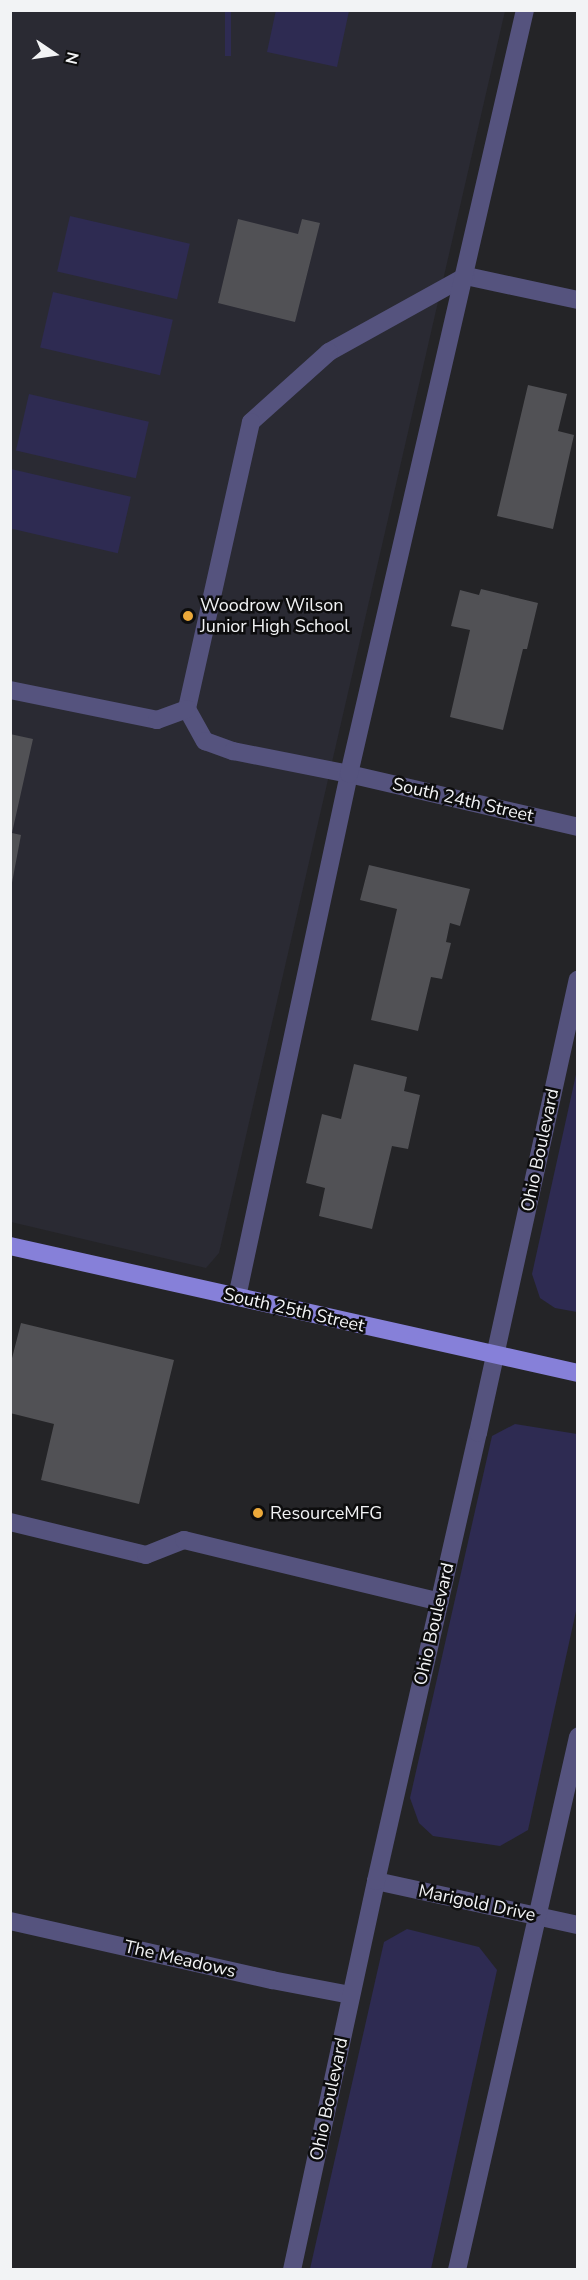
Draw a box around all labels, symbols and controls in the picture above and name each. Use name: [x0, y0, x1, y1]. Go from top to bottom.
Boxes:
north arrow: [24, 24, 84, 84]
text: N: [59, 50, 84, 66]
place label: Woodrow Wilson Junior High School: [200, 595, 350, 638]
marker: Woodrow Wilson Junior High School: [181, 609, 195, 623]
street label: South 24th Street: [390, 773, 536, 827]
street label: Ohio Boulevard: [516, 1086, 564, 1214]
street label: South 25th Street: [221, 1283, 367, 1337]
place label: ResourceMFG: [270, 1502, 382, 1524]
marker: ResourceMFG: [251, 1506, 265, 1520]
street label: Ohio Boulevard: [409, 1561, 459, 1687]
street label: Marigold Drive: [416, 1880, 538, 1926]
street label: The Meadows: [122, 1936, 238, 1982]
street label: Ohio Boulevard: [305, 2035, 353, 2163]

